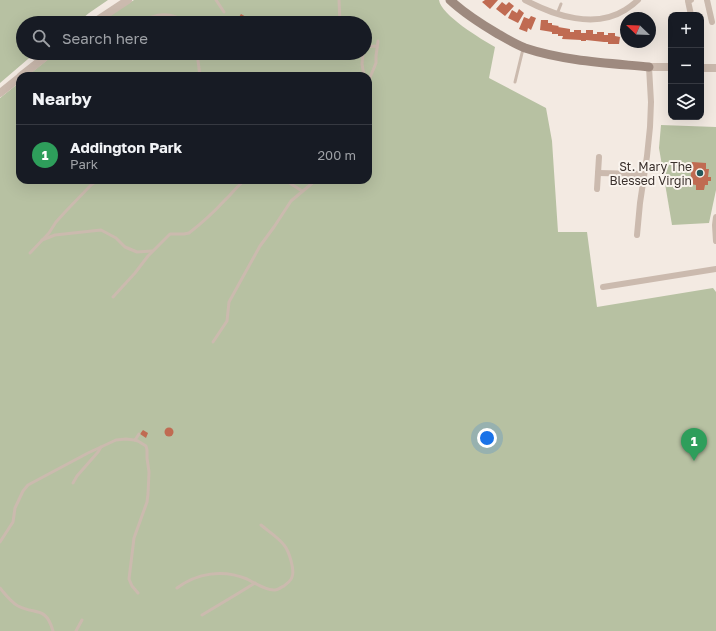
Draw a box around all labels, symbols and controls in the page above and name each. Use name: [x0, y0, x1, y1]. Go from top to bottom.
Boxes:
north arrow: [620, 12, 656, 48]
map controls: [668, 12, 704, 120]
button: +: [668, 12, 704, 48]
search box: [16, 16, 372, 60]
icon: search: [30, 27, 52, 49]
text: Search here: [62, 29, 148, 47]
button: −: [668, 48, 704, 84]
button: layers: [668, 84, 704, 120]
text: Nearby: [32, 88, 92, 109]
text: Addington Park: [70, 138, 182, 156]
text: 1: [42, 147, 48, 163]
text: 200 m: [318, 147, 356, 163]
text: Park: [70, 156, 98, 172]
place label: St. Mary The Blessed Virgin: [609, 159, 692, 188]
marker: St. Mary The Blessed Virgin: [695, 168, 705, 178]
your location: [477, 428, 497, 448]
pin: 1: [681, 428, 707, 461]

